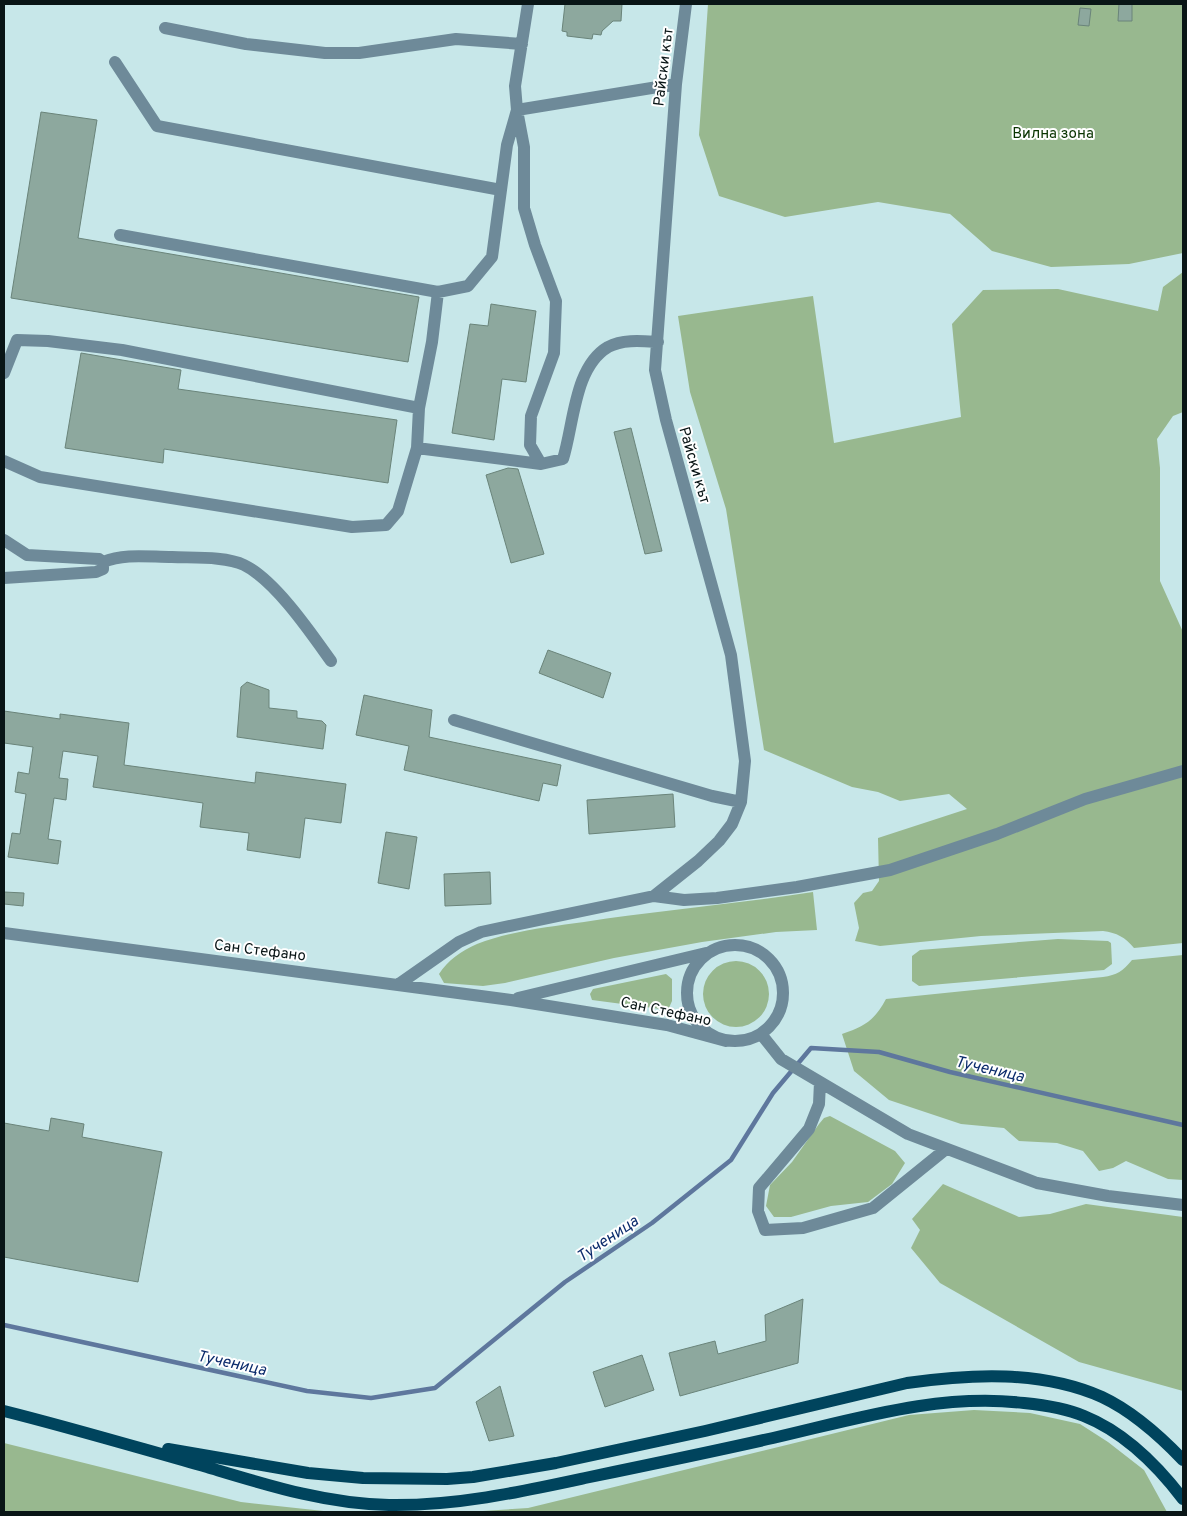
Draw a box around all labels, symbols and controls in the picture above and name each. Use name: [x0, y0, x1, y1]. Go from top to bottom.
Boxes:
street label: Райски кът: [650, 27, 679, 108]
park label: Вилна зона: [1012, 125, 1094, 144]
street label: Райски кът: [674, 425, 714, 506]
street label: Сан Стефано: [213, 936, 307, 967]
street label: Сан Стефано: [618, 994, 713, 1031]
water label: Тученица: [953, 1052, 1027, 1088]
water label: Тученица: [573, 1211, 643, 1268]
water label: Тученица: [195, 1347, 269, 1381]

